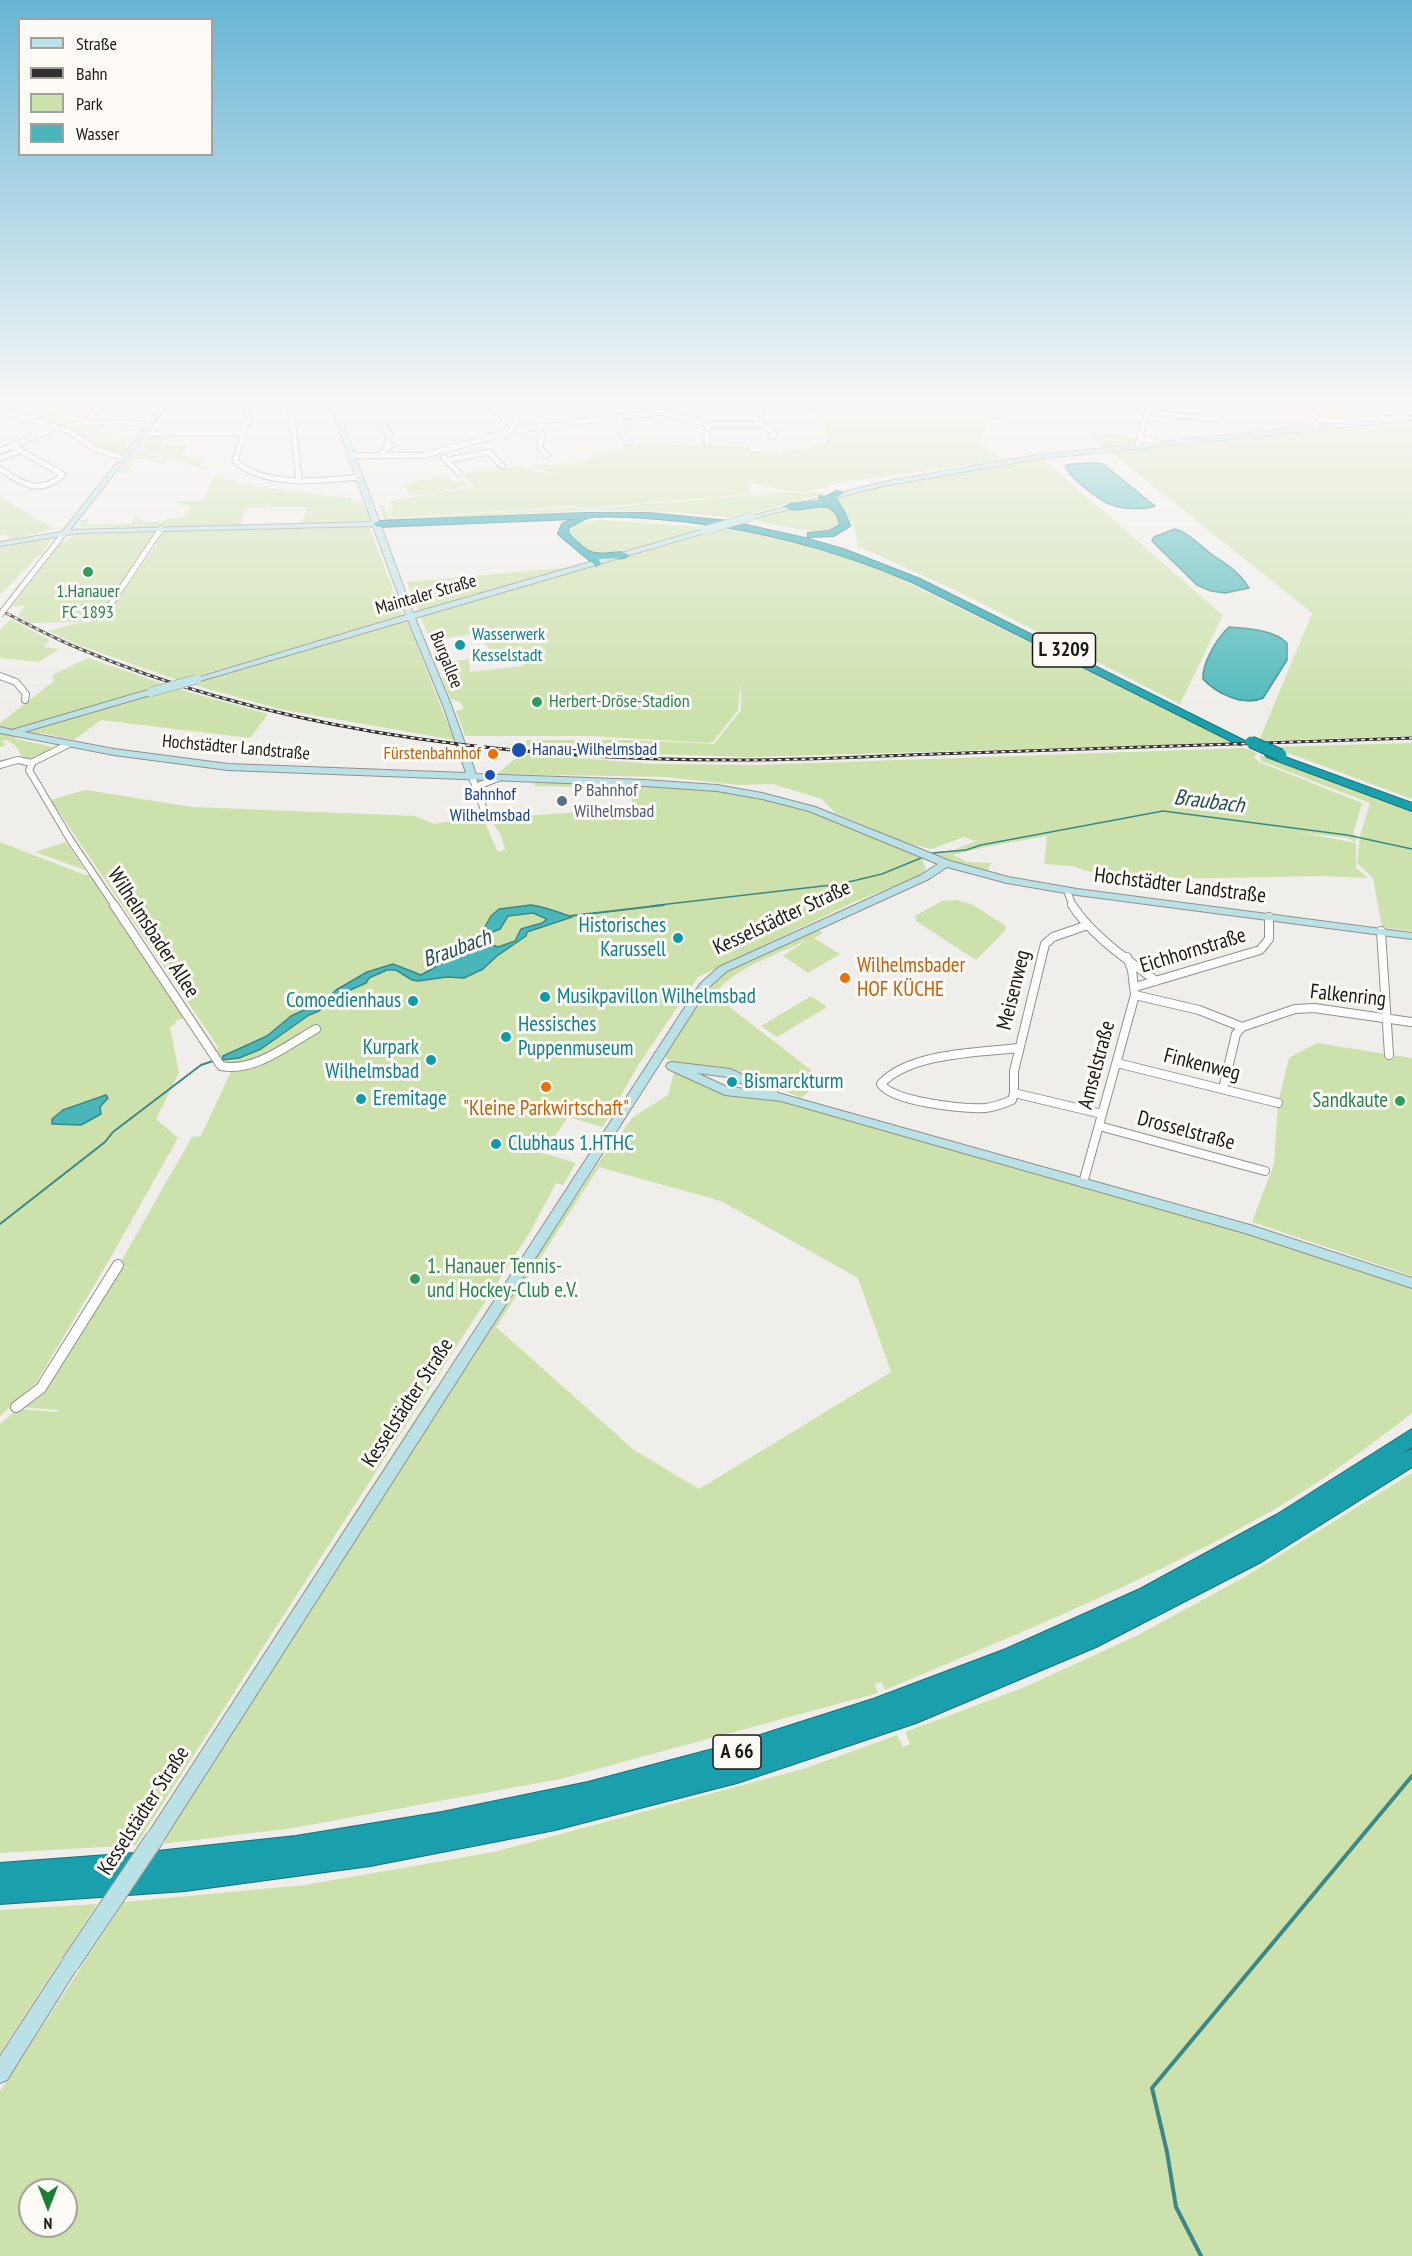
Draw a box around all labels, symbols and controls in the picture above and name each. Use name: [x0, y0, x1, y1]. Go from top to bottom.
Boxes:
legend: [18, 18, 213, 156]
text: Straße: [76, 32, 117, 55]
text: Bahn: [76, 62, 108, 85]
text: Park: [76, 92, 103, 115]
text: Wasser: [76, 122, 119, 145]
marker: 1.Hanauer FC 1893: [81, 565, 95, 579]
street label: Maintaler Straße: [373, 570, 479, 620]
place label: 1.Hanauer FC 1893: [56, 581, 120, 624]
place label: Wasserwerk Kesselstadt: [472, 624, 545, 666]
street label: Burgallee: [425, 628, 467, 692]
road number: L 3209: [1032, 633, 1096, 667]
marker: Wasserwerk Kesselstadt: [453, 638, 467, 652]
place label: Herbert-Dröse-Stadion: [549, 691, 690, 713]
marker: Herbert-Dröse-Stadion: [530, 695, 544, 709]
street label: Hochstädter Landstraße: [161, 731, 311, 765]
place label: Hanau-Wilhelmsbad: [532, 739, 657, 761]
marker: Hanau-Wilhelmsbad: [510, 741, 528, 759]
place label: Fürstenbahnhof: [384, 743, 481, 765]
marker: Fürstenbahnhof: [486, 747, 500, 761]
marker: Bahnhof Wilhelmsbad: [483, 768, 497, 782]
place label: P Bahnhof Wilhelmsbad: [574, 780, 654, 822]
place label: Bahnhof Wilhelmsbad: [450, 784, 530, 826]
water label: Braubach: [1172, 785, 1246, 819]
marker: P Bahnhof Wilhelmsbad: [555, 794, 569, 808]
street label: Wilhelmsbader Allee: [102, 863, 204, 1003]
street label: Hochstädter Landstraße: [1093, 863, 1267, 909]
street label: Kesselstädter Straße: [709, 875, 855, 961]
place label: Historisches Karussell: [579, 913, 666, 963]
street label: Eichhornstraße: [1137, 923, 1249, 979]
water label: Braubach: [419, 925, 495, 973]
marker: Historisches Karussell: [671, 931, 685, 945]
street label: Meisenweg: [992, 947, 1036, 1033]
place label: Wilhelmsbader HOF KÜCHE: [857, 953, 965, 1003]
marker: Wilhelmsbader HOF KÜCHE: [838, 971, 852, 985]
street label: Falkenring: [1309, 979, 1387, 1013]
place label: Musikpavillon Wilhelmsbad: [557, 984, 756, 1010]
place label: Comoedienhaus: [286, 988, 401, 1014]
marker: Musikpavillon Wilhelmsbad: [538, 990, 552, 1004]
marker: Comoedienhaus: [406, 994, 420, 1008]
place label: Hessisches Puppenmuseum: [518, 1012, 634, 1062]
street label: Amselstraße: [1073, 1018, 1121, 1112]
marker: Hessisches Puppenmuseum: [499, 1030, 513, 1044]
place label: Kurpark Wilhelmsbad: [325, 1035, 419, 1085]
street label: Finkenweg: [1161, 1043, 1243, 1087]
marker: Kurpark Wilhelmsbad: [424, 1053, 438, 1067]
place label: Bismarckturm: [744, 1069, 843, 1095]
marker: Bismarckturm: [725, 1075, 739, 1089]
marker: "Kleine Parkwirtschaft": [539, 1080, 553, 1094]
place label: Eremitage: [373, 1086, 447, 1112]
place label: Sandkaute: [1312, 1088, 1388, 1114]
marker: Eremitage: [354, 1092, 368, 1106]
marker: Sandkaute: [1393, 1094, 1407, 1108]
place label: "Kleine Parkwirtschaft": [463, 1096, 629, 1122]
street label: Drosselstraße: [1135, 1106, 1237, 1156]
place label: Clubhaus 1.HTHC: [508, 1131, 634, 1157]
marker: Clubhaus 1.HTHC: [489, 1137, 503, 1151]
place label: 1. Hanauer Tennis- und Hockey-Club e.V.: [427, 1254, 578, 1304]
marker: 1. Hanauer Tennis- und Hockey-Club e.V.: [408, 1272, 422, 1286]
street label: Kesselstädter Straße: [357, 1334, 459, 1472]
road number: A 66: [713, 1735, 761, 1769]
street label: Kesselstädter Straße: [93, 1742, 195, 1880]
north arrow: [18, 2178, 78, 2238]
text: N: [44, 2214, 52, 2234]

